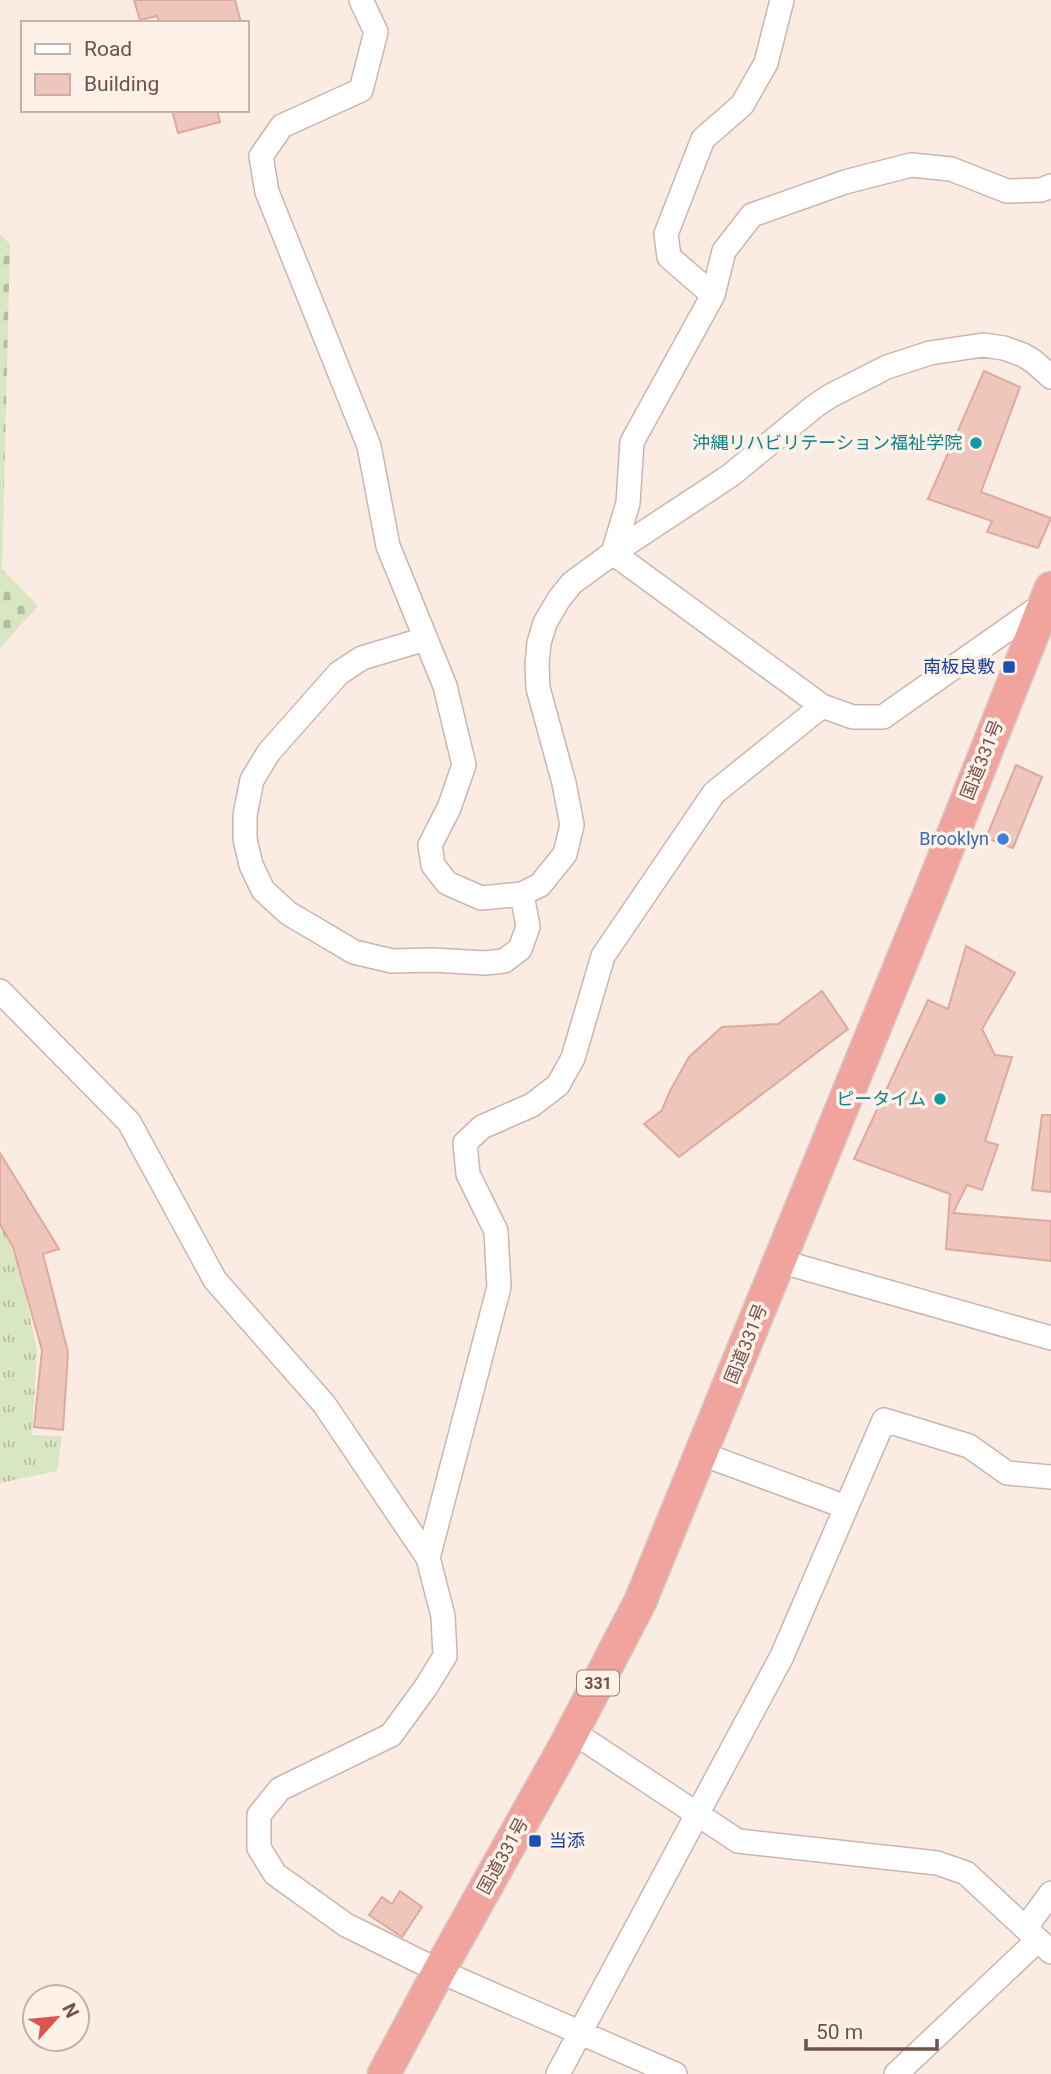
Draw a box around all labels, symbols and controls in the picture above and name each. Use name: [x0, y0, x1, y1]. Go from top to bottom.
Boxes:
legend: [21, 21, 248, 112]
text: Road: [84, 37, 132, 61]
text: Building: [84, 72, 159, 96]
place label: 沖縄リハビリテーション福祉学院: [692, 432, 962, 453]
marker: 沖縄リハビリテーション福祉学院: [968, 435, 984, 451]
place label: 南板良敷: [923, 656, 995, 677]
marker: 南板良敷: [1001, 659, 1017, 675]
street label: 国道331号: [956, 717, 1007, 803]
place label: Brooklyn: [919, 828, 989, 849]
marker: Brooklyn: [995, 831, 1011, 847]
place label: ピータイム: [836, 1088, 926, 1109]
marker: ピータイム: [932, 1091, 948, 1107]
street label: 国道331号: [720, 1301, 771, 1387]
road number: 331: [577, 1670, 619, 1695]
street label: 国道331号: [473, 1814, 532, 1898]
place label: 当添: [549, 1830, 585, 1851]
marker: 当添: [527, 1833, 543, 1849]
north arrow: [21, 1983, 91, 2053]
text: N: [57, 1999, 84, 2022]
scale bar: [806, 2008, 937, 2052]
text: 50 m: [816, 2020, 863, 2044]

